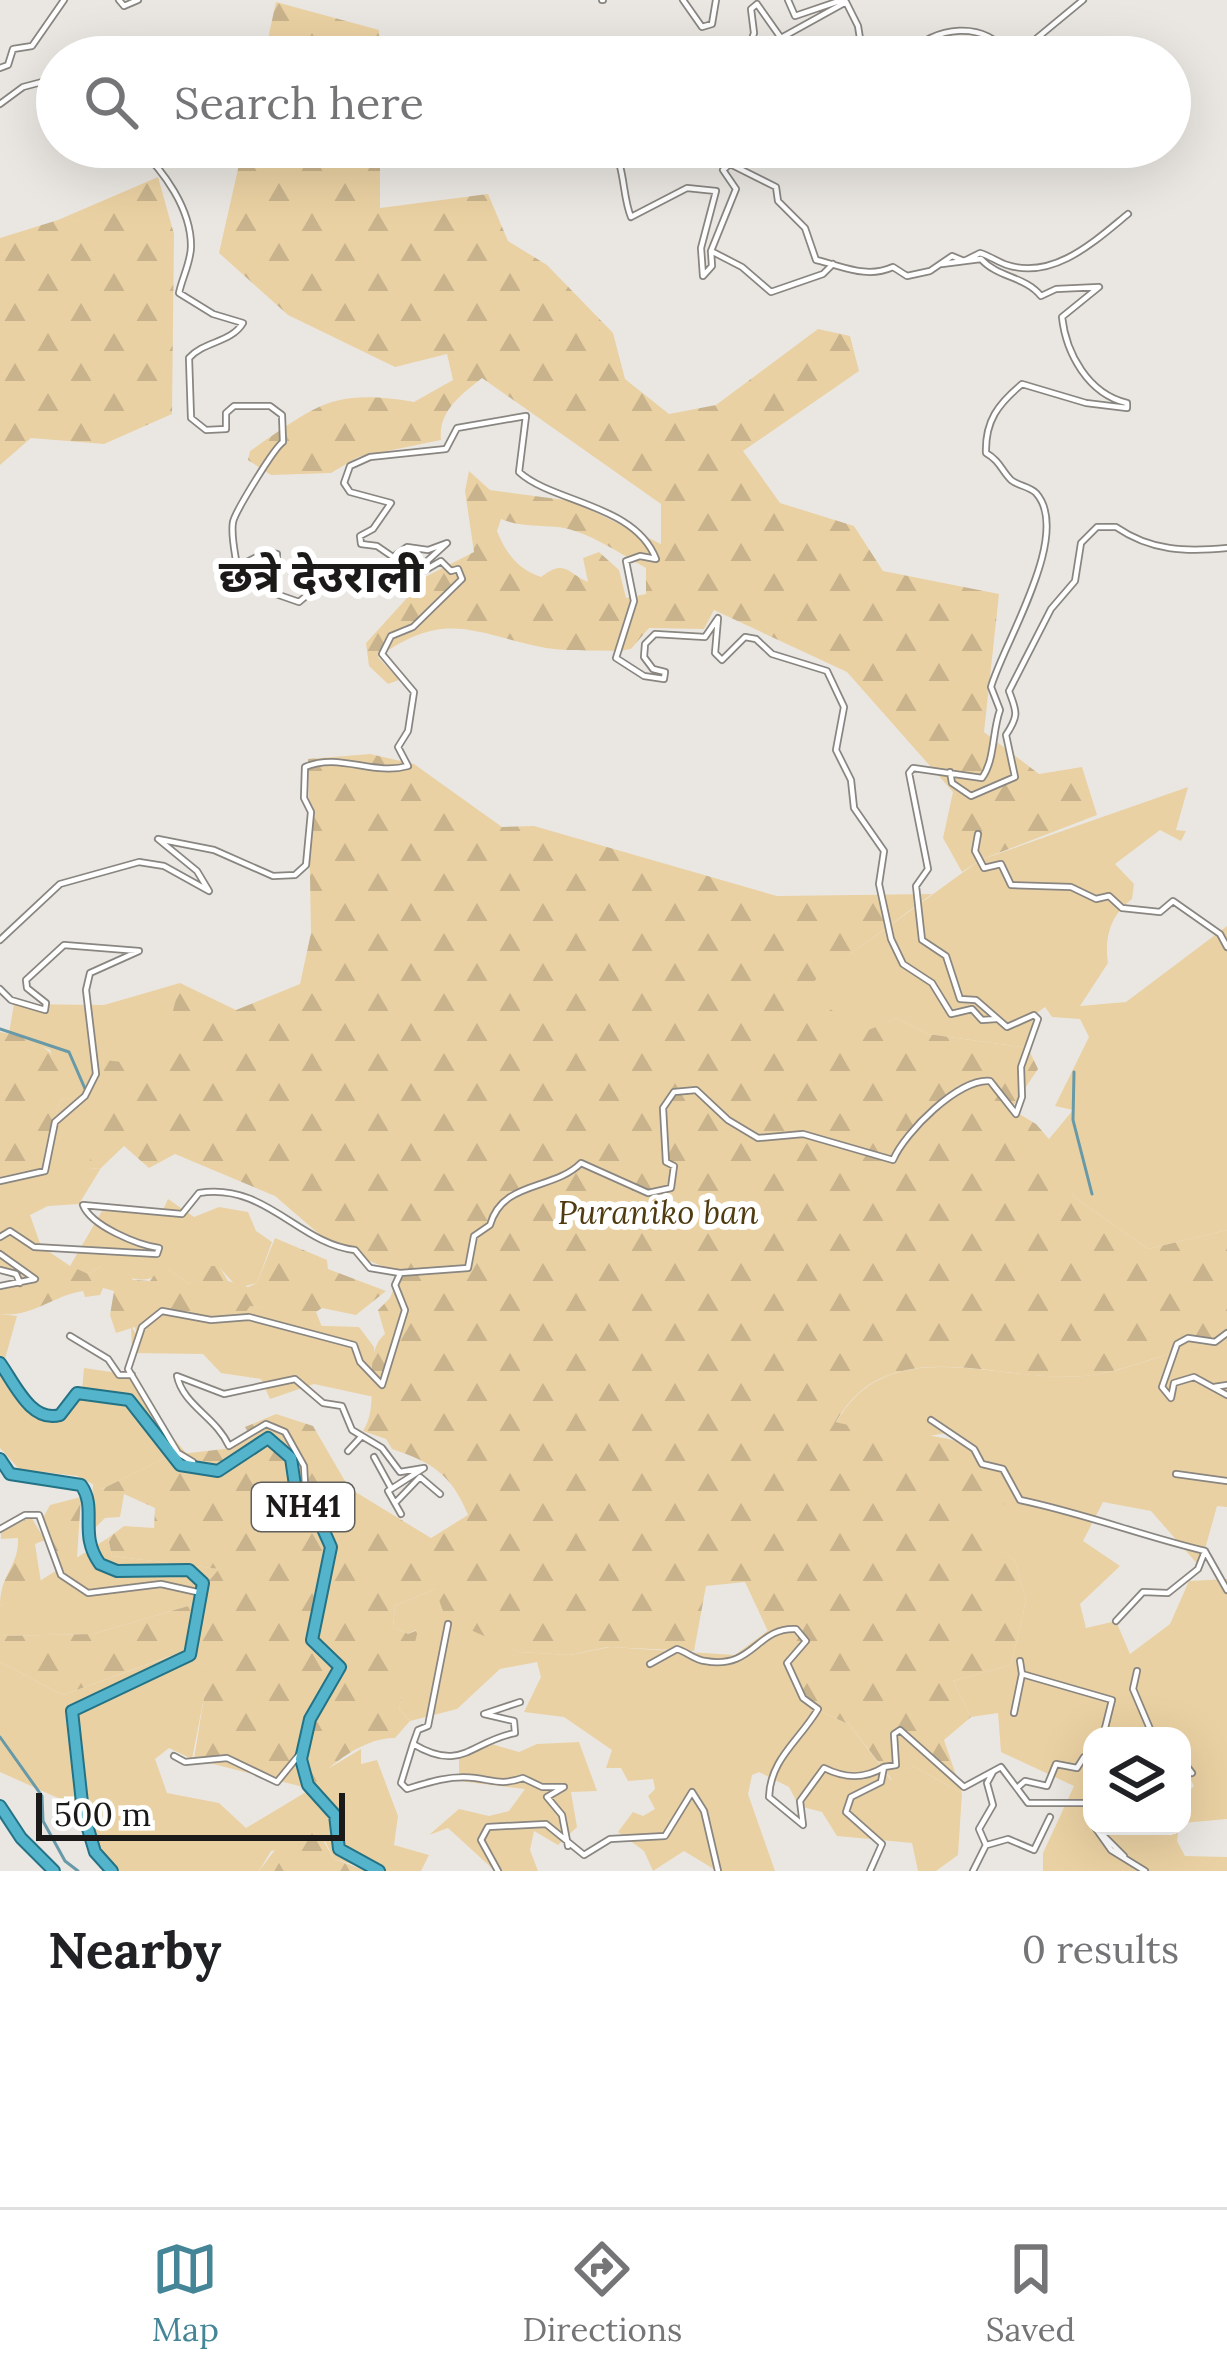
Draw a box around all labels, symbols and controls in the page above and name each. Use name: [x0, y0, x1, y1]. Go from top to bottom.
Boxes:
search box: [36, 36, 1191, 168]
icon: search: [78, 69, 144, 135]
text: Search here: [174, 74, 424, 131]
district label: छत्रे देउराली: [219, 547, 424, 604]
park label: Puraniko ban: [558, 1191, 758, 1233]
road number: NH41: [252, 1483, 354, 1531]
map controls: [1083, 1727, 1191, 1835]
button: layers: [1083, 1727, 1191, 1835]
scale bar: [36, 1787, 345, 1840]
text: 500 m: [54, 1793, 151, 1835]
text: Nearby: [48, 1917, 221, 1982]
text: 0 results: [1022, 1924, 1179, 1974]
tab: Map: [152, 2236, 219, 2350]
tab: Directions: [523, 2236, 682, 2350]
tab: Saved: [986, 2236, 1075, 2350]

